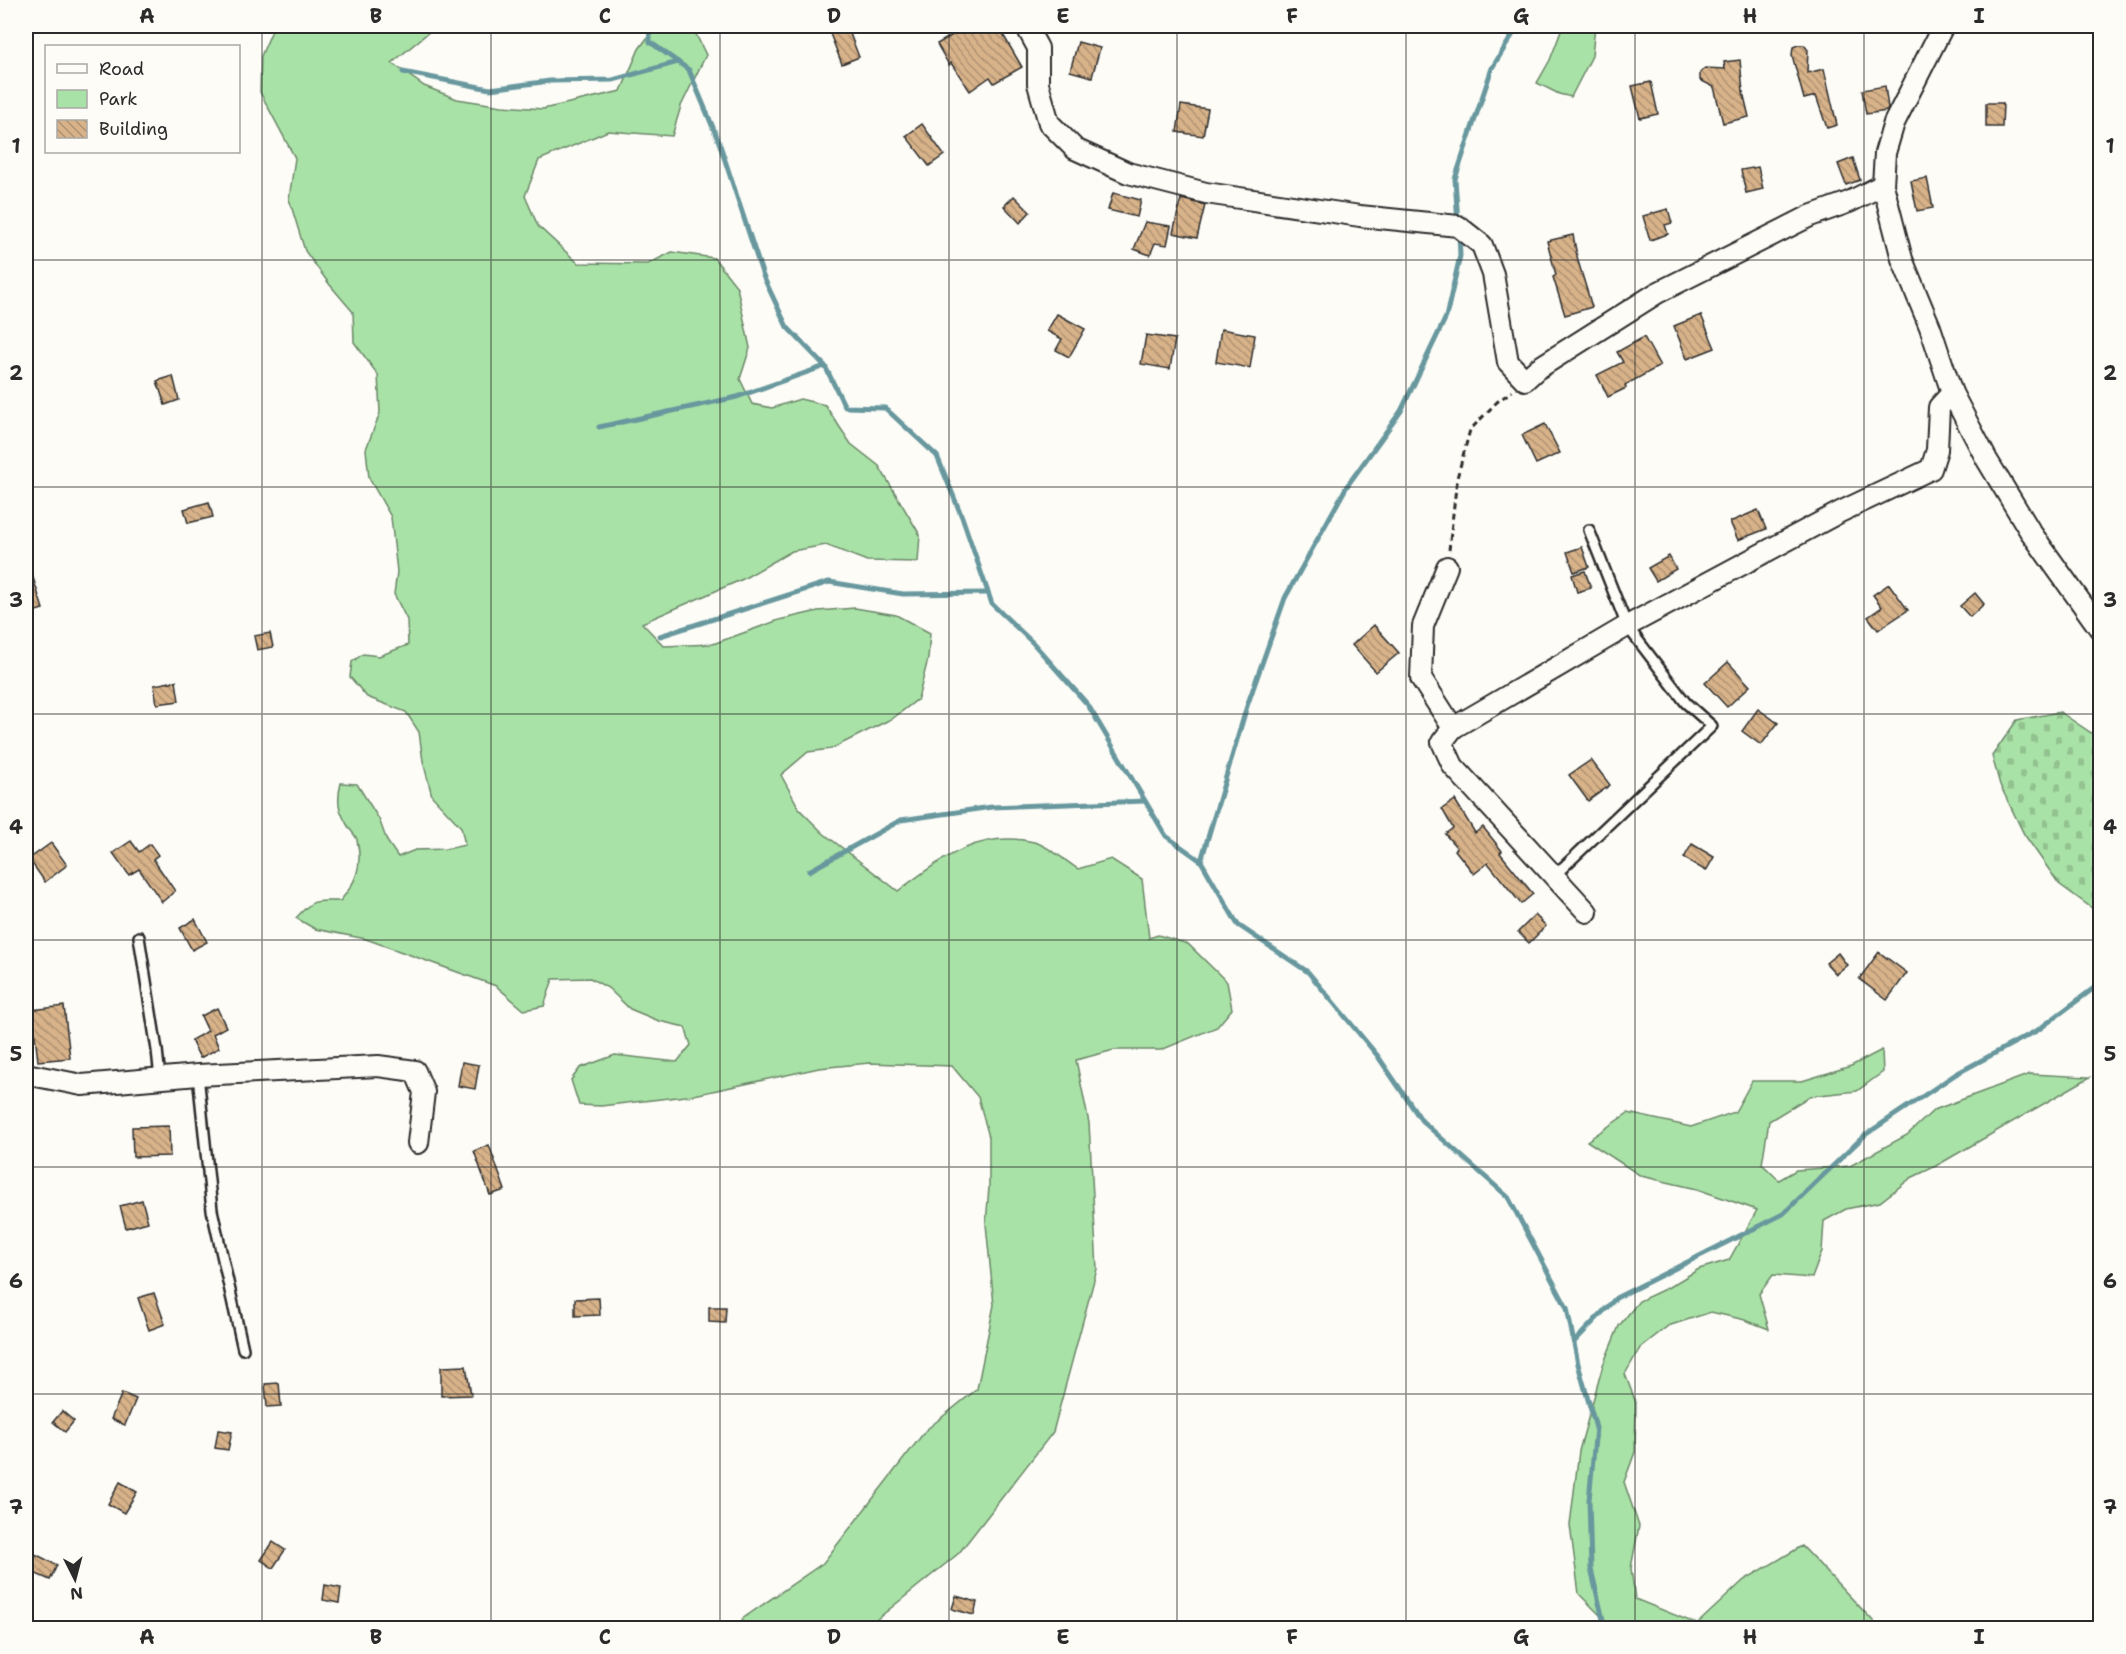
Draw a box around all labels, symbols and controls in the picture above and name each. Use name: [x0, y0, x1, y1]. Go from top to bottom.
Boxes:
text: A: [139, 3, 155, 29]
text: B: [370, 3, 382, 29]
text: C: [599, 3, 611, 29]
text: D: [827, 3, 841, 29]
text: E: [1056, 3, 1070, 29]
text: F: [1286, 3, 1298, 29]
text: G: [1513, 3, 1529, 29]
text: H: [1743, 3, 1757, 29]
text: I: [1973, 3, 1985, 29]
legend: [45, 45, 240, 153]
text: Road: [99, 57, 144, 81]
text: Park: [99, 87, 138, 111]
text: Building: [99, 117, 168, 141]
text: 1: [11, 133, 21, 159]
text: 1: [2105, 133, 2115, 159]
text: 2: [9, 360, 23, 386]
text: 2: [2103, 360, 2117, 386]
text: 3: [9, 587, 23, 613]
text: 3: [2103, 587, 2117, 613]
text: 4: [9, 814, 23, 840]
text: 4: [2103, 814, 2117, 840]
text: 5: [10, 1041, 22, 1067]
text: 5: [2104, 1041, 2116, 1067]
text: 6: [9, 1268, 23, 1294]
text: 6: [2103, 1268, 2117, 1294]
text: 7: [9, 1494, 23, 1520]
text: 7: [2103, 1494, 2117, 1520]
north arrow: [45, 1549, 105, 1609]
text: N: [69, 1582, 84, 1605]
text: A: [139, 1624, 155, 1650]
text: B: [370, 1624, 382, 1650]
text: C: [599, 1624, 611, 1650]
text: D: [827, 1624, 841, 1650]
text: E: [1056, 1624, 1070, 1650]
text: F: [1286, 1624, 1298, 1650]
text: G: [1513, 1624, 1529, 1650]
text: H: [1743, 1624, 1757, 1650]
text: I: [1973, 1624, 1985, 1650]

